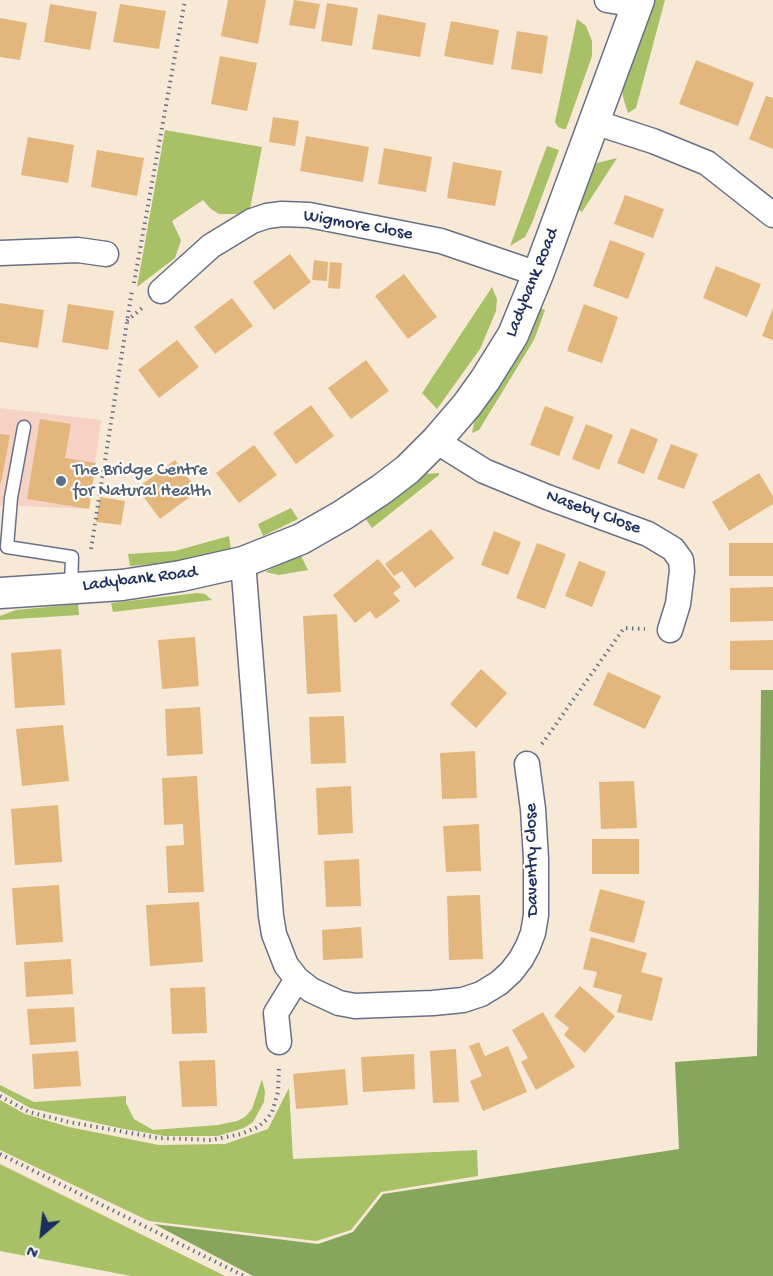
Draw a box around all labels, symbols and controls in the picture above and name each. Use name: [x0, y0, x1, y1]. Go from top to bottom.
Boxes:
street label: Wigmore Close: [302, 206, 414, 246]
street label: Ladybank Road: [501, 225, 565, 341]
place label: The Bridge Centre for Natural Health: [73, 460, 211, 502]
marker: The Bridge Centre for Natural Health: [54, 474, 68, 488]
street label: Naseby Close: [543, 486, 643, 540]
street label: Ladybank Road: [81, 562, 199, 598]
street label: Daventry Close: [521, 803, 545, 917]
north arrow: [12, 1204, 72, 1264]
text: N: [24, 1239, 42, 1261]

